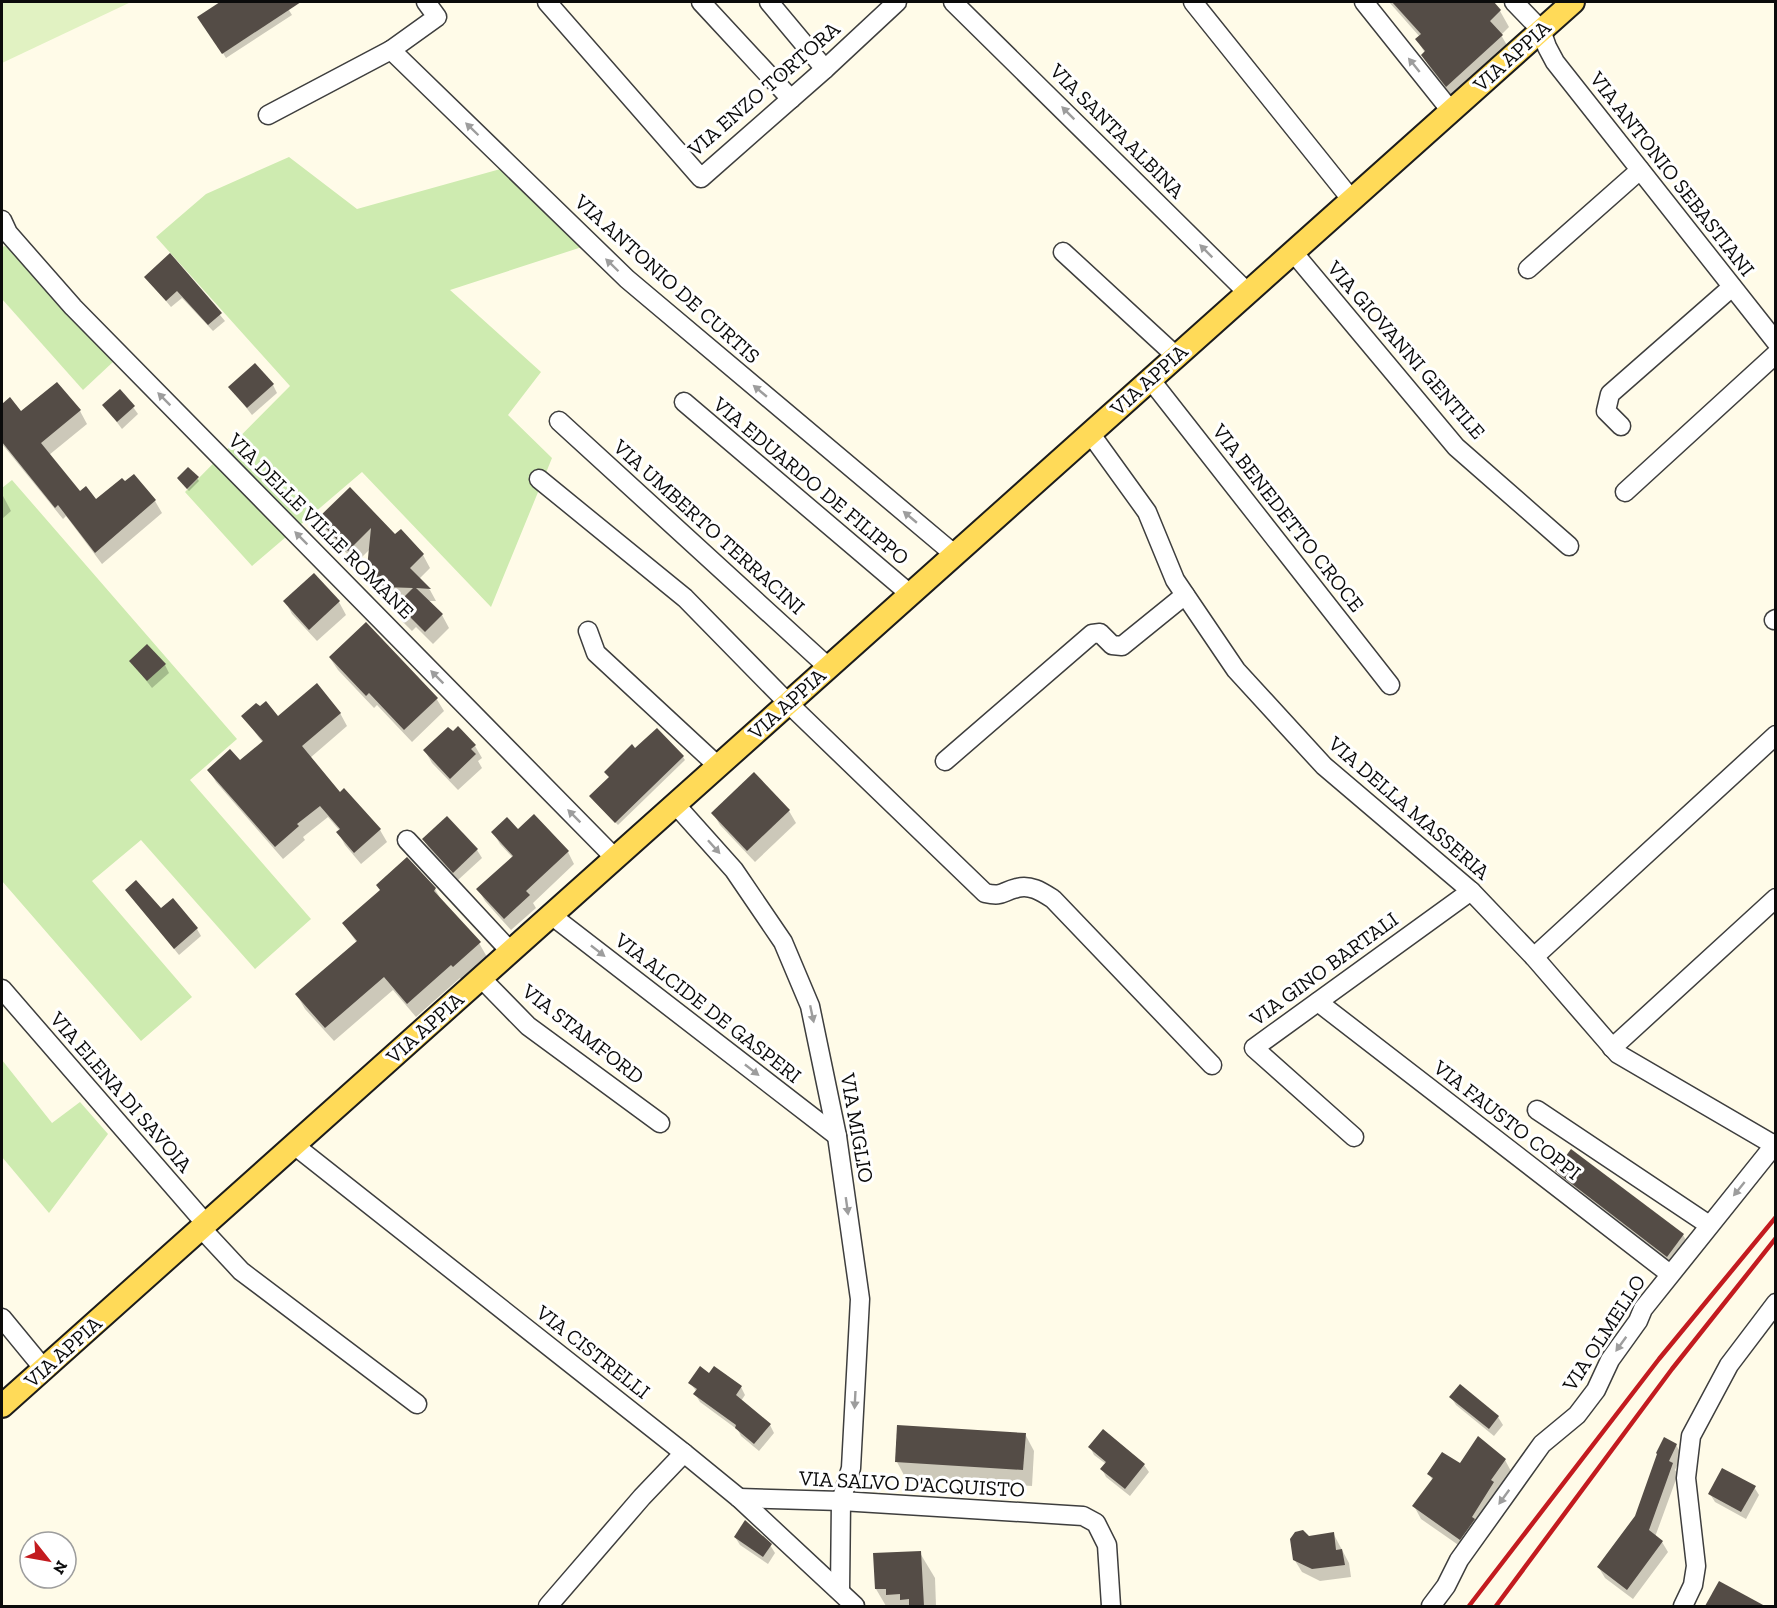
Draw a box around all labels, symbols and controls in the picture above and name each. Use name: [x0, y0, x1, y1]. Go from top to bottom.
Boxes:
street label: VIA APPIA: [1467, 14, 1556, 97]
street label: VIA ENZO TORTORA: [682, 16, 845, 162]
street label: VIA SANTA ALBINA: [1044, 57, 1190, 203]
one-way arrow: [1408, 57, 1421, 73]
street label: VIA ANTONIO SEBASTIANI: [1584, 66, 1760, 281]
one-way arrow: [1061, 107, 1075, 121]
one-way arrow: [466, 122, 480, 136]
street label: VIA ANTONIO DE CURTIS: [569, 188, 765, 368]
one-way arrow: [1198, 244, 1213, 258]
street label: VIA GIOVANNI GENTILE: [1321, 255, 1491, 444]
one-way arrow: [605, 258, 619, 272]
street label: VIA APPIA: [1104, 338, 1193, 421]
one-way arrow: [752, 385, 768, 398]
street label: VIA EDUARDO DE FILIPPO: [707, 391, 914, 570]
one-way arrow: [157, 393, 171, 407]
street label: VIA BENEDETTO CROCE: [1207, 418, 1369, 617]
street label: VIA DELLE VILLE ROMANE: [223, 427, 419, 624]
street label: VIA UMBERTO TERRACINI: [608, 433, 810, 619]
one-way arrow: [902, 511, 917, 523]
one-way arrow: [294, 532, 308, 546]
street label: VIA APPIA: [742, 662, 831, 745]
one-way arrow: [430, 670, 445, 684]
street label: VIA DELLA MASSERIA: [1323, 730, 1495, 885]
one-way arrow: [568, 809, 582, 823]
one-way arrow: [707, 840, 721, 855]
street label: VIA GINO BARTALI: [1244, 906, 1403, 1031]
street label: VIA ALCIDE DE GASPERI: [609, 927, 806, 1088]
one-way arrow: [590, 944, 605, 956]
street label: VIA STAMFORD: [517, 978, 649, 1089]
street label: VIA APPIA: [380, 986, 469, 1069]
one-way arrow: [808, 1005, 817, 1024]
street label: VIA ELENA DI SAVOIA: [44, 1006, 198, 1177]
street label: VIA FAUSTO COPPI: [1428, 1054, 1586, 1185]
one-way arrow: [743, 1064, 759, 1076]
street label: VIA MIGLIO: [835, 1070, 879, 1185]
one-way arrow: [1732, 1181, 1745, 1197]
one-way arrow: [843, 1197, 852, 1216]
street label: VIA OLMELLO: [1556, 1270, 1650, 1396]
street label: VIA CISTRELLI: [531, 1299, 655, 1404]
street label: VIA APPIA: [18, 1310, 107, 1393]
one-way arrow: [1616, 1336, 1628, 1351]
one-way arrow: [850, 1390, 859, 1409]
street label: VIA SALVO D'ACQUISTO: [797, 1465, 1026, 1502]
one-way arrow: [1498, 1488, 1510, 1504]
north arrow: [18, 1530, 78, 1590]
text: N: [49, 1557, 72, 1578]

